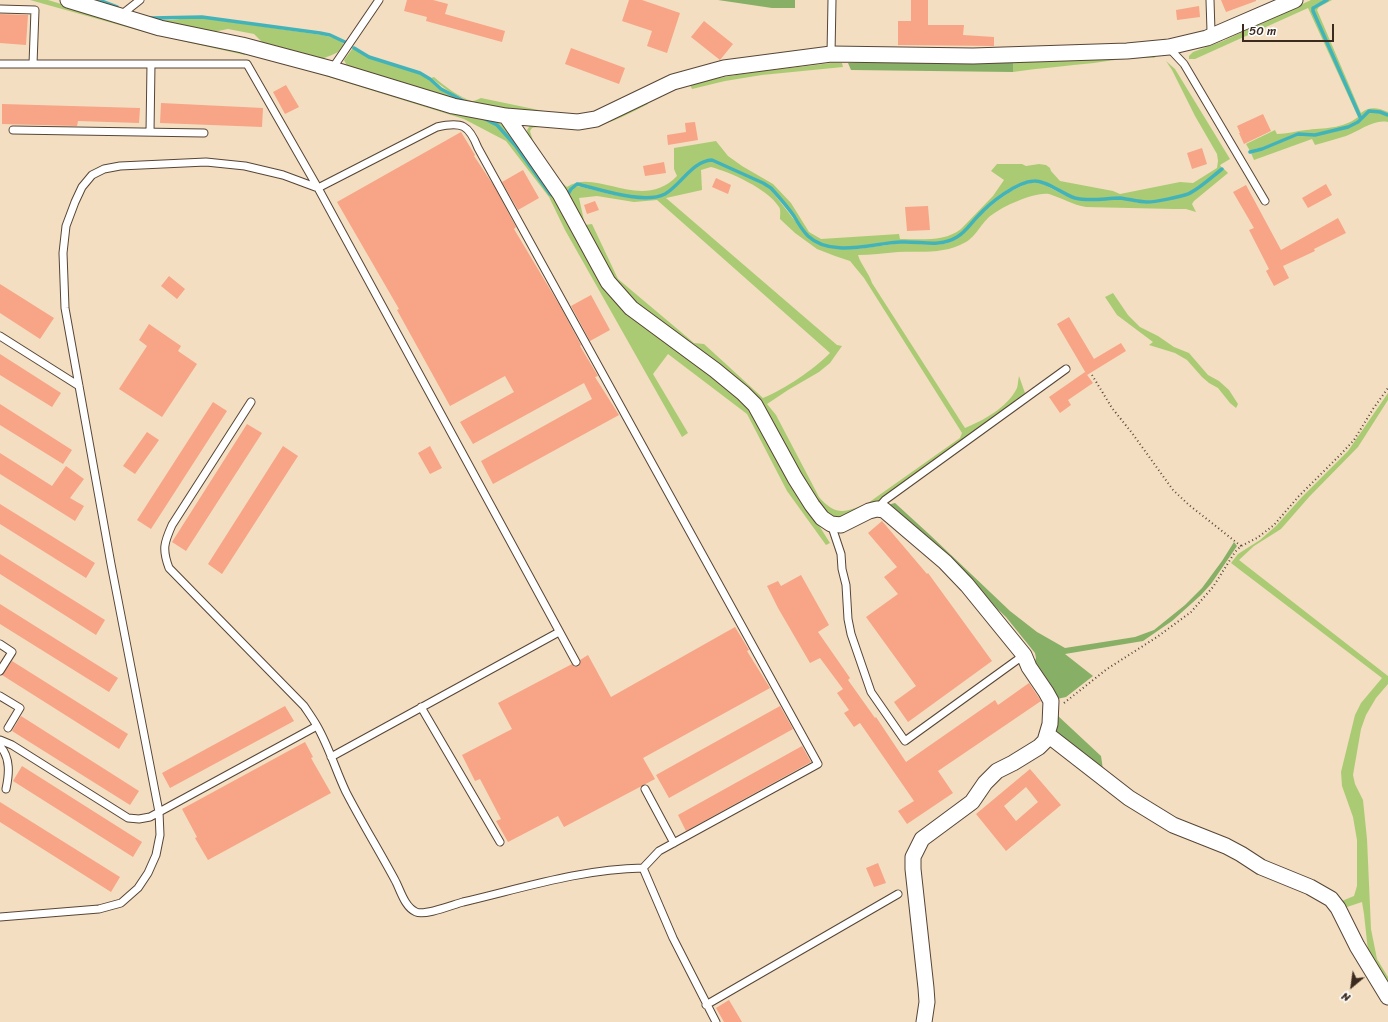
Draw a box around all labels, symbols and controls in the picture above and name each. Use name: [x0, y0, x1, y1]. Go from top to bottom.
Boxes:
scale bar: [1244, 16, 1336, 42]
text: 50 m: [1249, 20, 1276, 42]
north arrow: [1332, 966, 1372, 1006]
text: N: [1338, 987, 1354, 1007]

